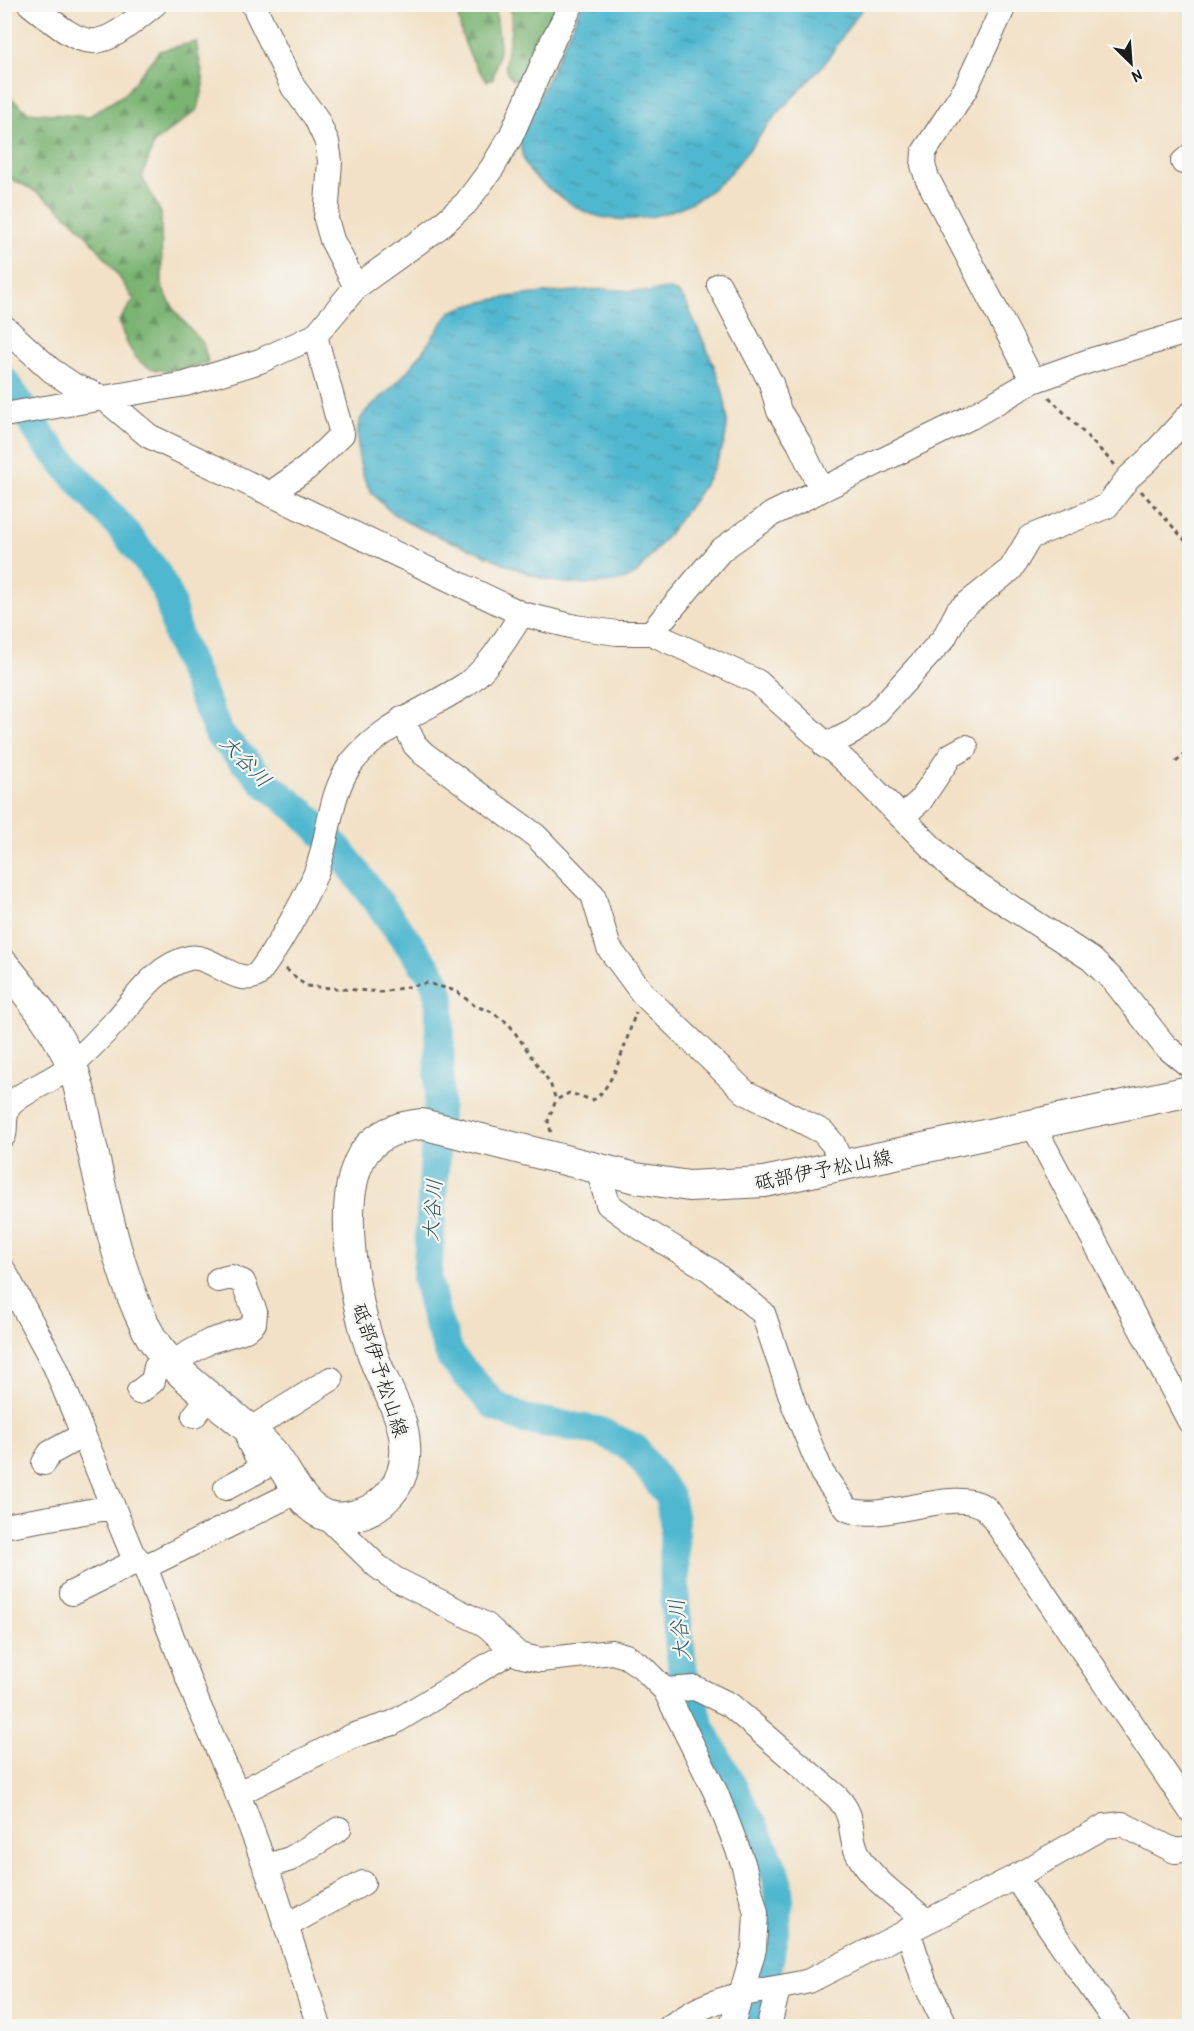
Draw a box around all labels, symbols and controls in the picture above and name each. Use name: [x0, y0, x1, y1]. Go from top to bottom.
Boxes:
north arrow: [1101, 33, 1161, 93]
text: N: [1128, 65, 1146, 89]
water label: 大谷川: [214, 728, 278, 794]
street label: 砥部伊予松山線: [752, 1142, 894, 1196]
water label: 大谷川: [415, 1178, 449, 1242]
street label: 砥部伊予松山線: [347, 1299, 415, 1441]
water label: 大谷川: [661, 1597, 697, 1663]

